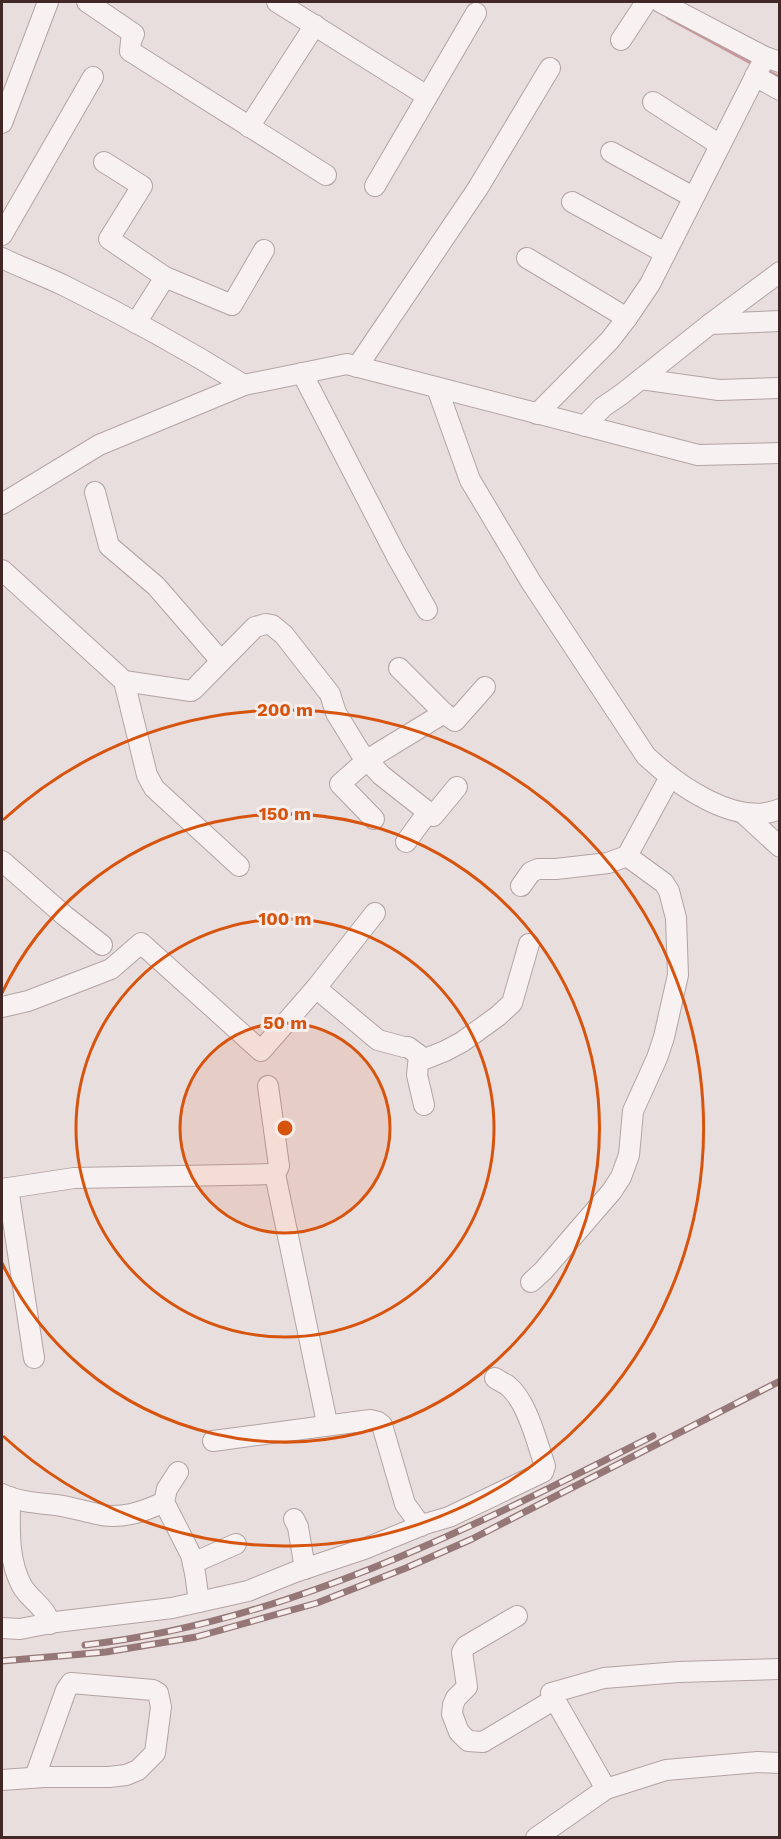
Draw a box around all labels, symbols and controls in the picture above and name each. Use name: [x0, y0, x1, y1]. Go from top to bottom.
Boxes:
text: 200 m: [257, 699, 313, 720]
text: 150 m: [259, 803, 311, 824]
text: 100 m: [258, 908, 312, 929]
text: 50 m: [263, 1012, 307, 1033]
centre of rings: [275, 1118, 295, 1138]

